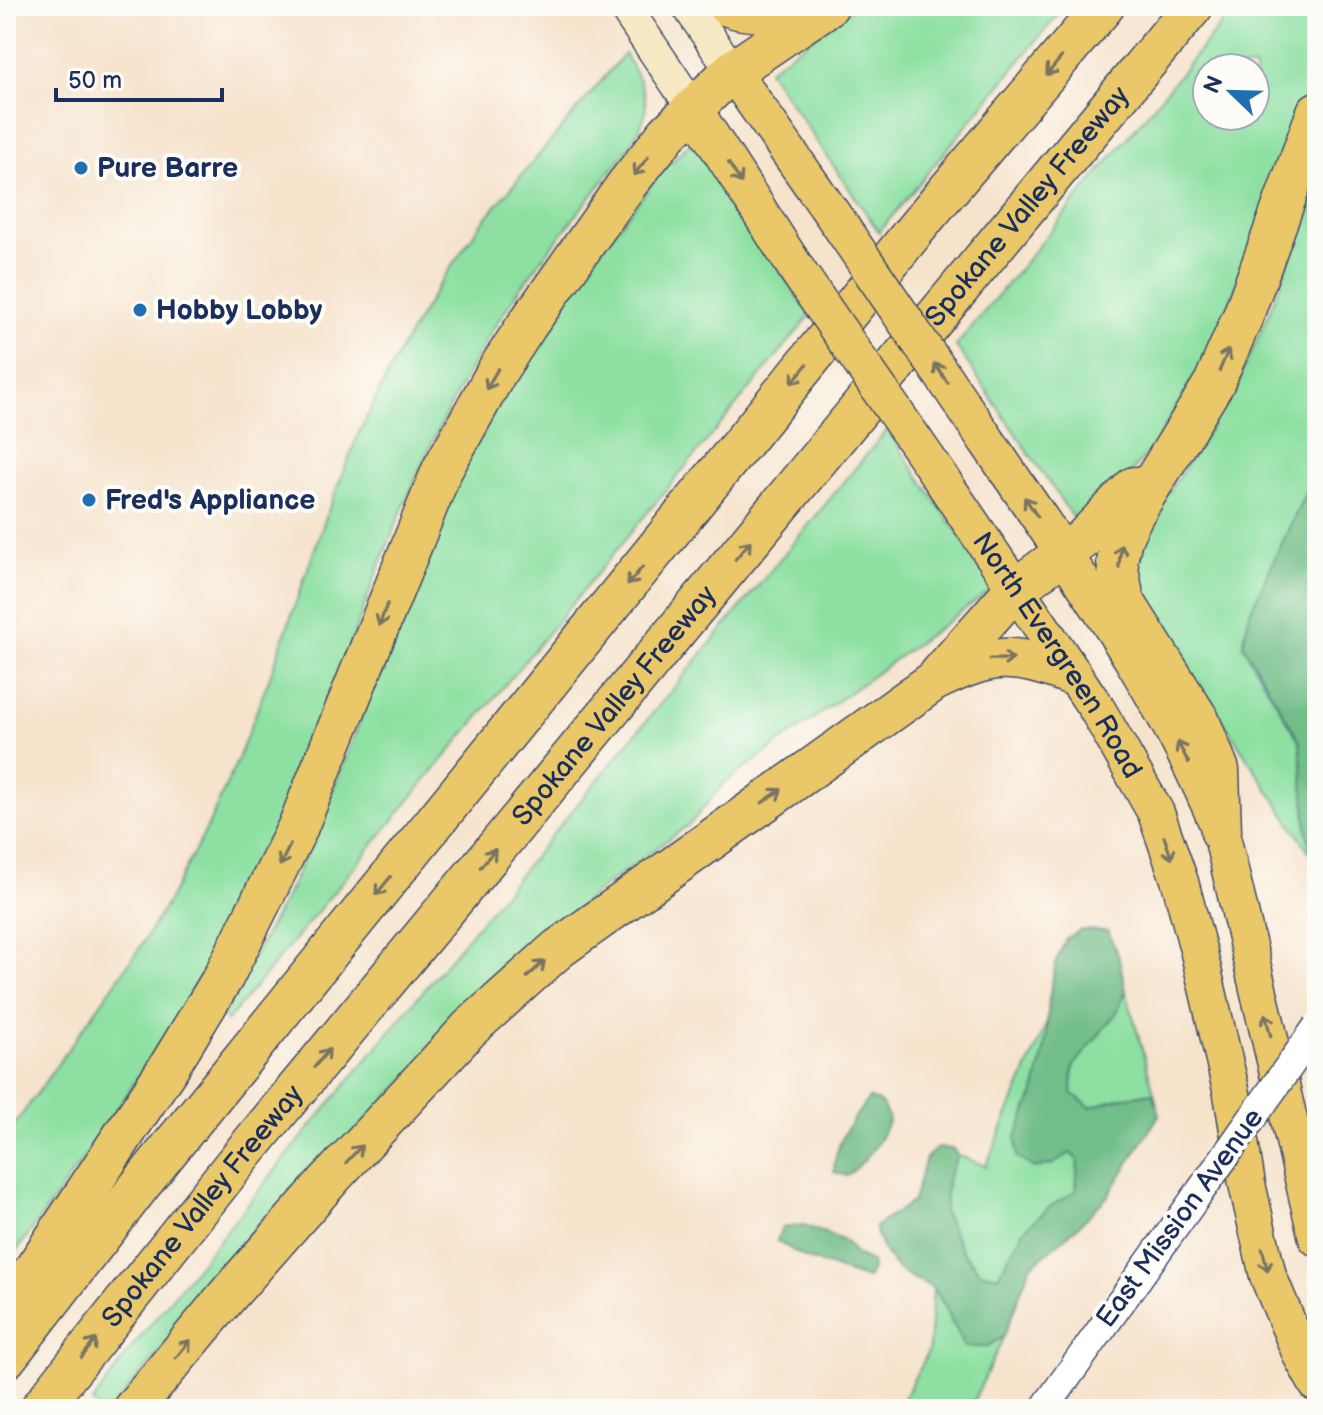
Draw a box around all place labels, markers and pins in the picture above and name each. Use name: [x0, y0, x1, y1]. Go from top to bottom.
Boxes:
place label: Pure Barre: [97, 152, 238, 185]
marker: Pure Barre: [72, 159, 90, 177]
place label: Hobby Lobby: [156, 294, 323, 327]
marker: Hobby Lobby: [131, 301, 149, 319]
place label: Fred's Appliance: [105, 484, 315, 517]
marker: Fred's Appliance: [80, 491, 98, 509]

